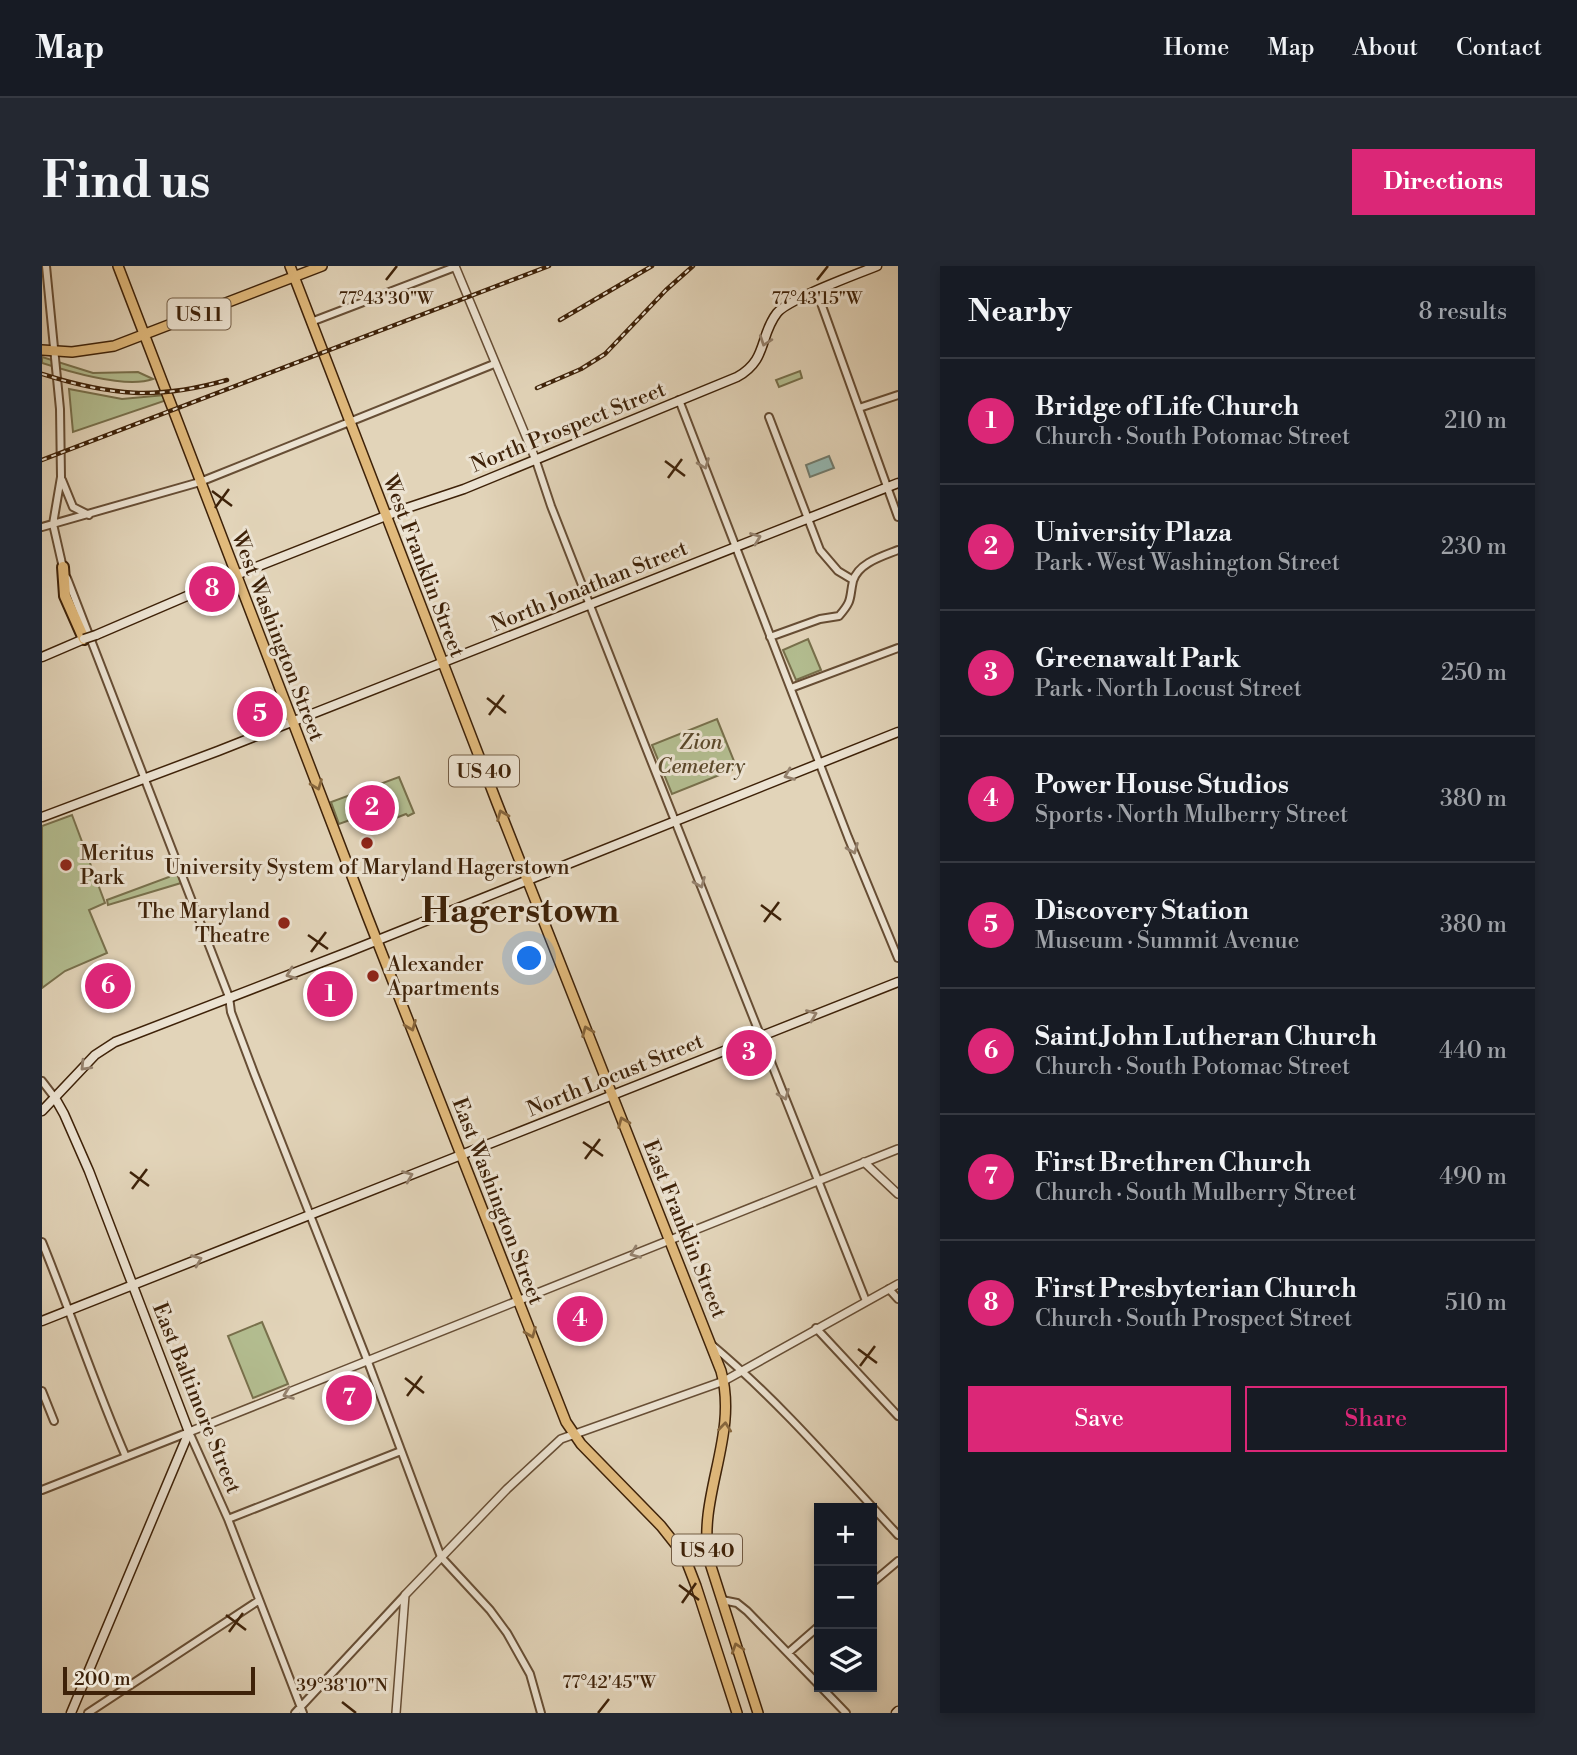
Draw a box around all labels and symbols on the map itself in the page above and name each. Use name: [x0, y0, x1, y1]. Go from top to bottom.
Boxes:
text: 77°43'30"W: [339, 287, 434, 310]
text: 77°43'15"W: [772, 287, 863, 310]
road number: US 11: [167, 298, 230, 330]
one-way arrow: [759, 335, 773, 347]
street label: North Prospect Street: [467, 377, 670, 479]
one-way arrow: [695, 457, 709, 469]
street label: West Franklin Street: [376, 471, 470, 662]
street label: West Washington Street: [225, 527, 329, 745]
one-way arrow: [750, 533, 762, 547]
street label: North Jonathan Street: [487, 535, 692, 638]
pin: 8: [189, 563, 235, 615]
pin: 5: [237, 688, 283, 740]
park label: Zion Cemetery: [657, 730, 746, 780]
road number: US 40: [449, 756, 519, 786]
one-way arrow: [783, 766, 795, 780]
one-way arrow: [309, 779, 323, 791]
pin: 2: [349, 782, 395, 834]
one-way arrow: [496, 810, 510, 822]
marker: University System of Maryland Hagerstown: [359, 835, 375, 851]
place label: Meritus Park: [80, 841, 154, 891]
one-way arrow: [845, 842, 859, 854]
place label: University System of Maryland Hagerstown: [165, 855, 570, 881]
marker: Meritus Park: [58, 857, 74, 873]
one-way arrow: [691, 877, 705, 889]
district label: Hagerstown: [421, 890, 619, 933]
place label: The Maryland Theatre: [138, 899, 270, 949]
marker: The Maryland Theatre: [276, 915, 292, 931]
your location: [512, 941, 546, 975]
place label: Alexander Apartments: [386, 952, 499, 1002]
pin: 6: [85, 960, 131, 1012]
one-way arrow: [285, 966, 297, 980]
pin: 1: [307, 968, 353, 1020]
marker: Alexander Apartments: [365, 968, 381, 984]
one-way arrow: [806, 1010, 818, 1024]
one-way arrow: [402, 1020, 416, 1032]
one-way arrow: [581, 1026, 595, 1038]
pin: 3: [726, 1027, 772, 1079]
street label: North Locust Street: [523, 1028, 708, 1123]
one-way arrow: [80, 1058, 93, 1071]
one-way arrow: [775, 1088, 789, 1100]
street label: East Washington Street: [446, 1094, 549, 1309]
one-way arrow: [618, 1117, 632, 1129]
street label: East Franklin Street: [636, 1136, 732, 1323]
one-way arrow: [402, 1170, 414, 1184]
one-way arrow: [630, 1245, 643, 1259]
one-way arrow: [190, 1254, 202, 1268]
pin: 4: [557, 1293, 603, 1345]
street label: East Baltimore Street: [146, 1299, 246, 1498]
one-way arrow: [522, 1326, 536, 1338]
pin: 7: [326, 1372, 372, 1424]
one-way arrow: [283, 1386, 295, 1400]
one-way arrow: [717, 1421, 732, 1432]
road number: US 40: [672, 1534, 742, 1566]
one-way arrow: [731, 1642, 746, 1654]
scale bar: [63, 1664, 256, 1696]
text: 77°42'45"W: [562, 1671, 657, 1694]
text: 39°38'10"N: [296, 1674, 389, 1697]

